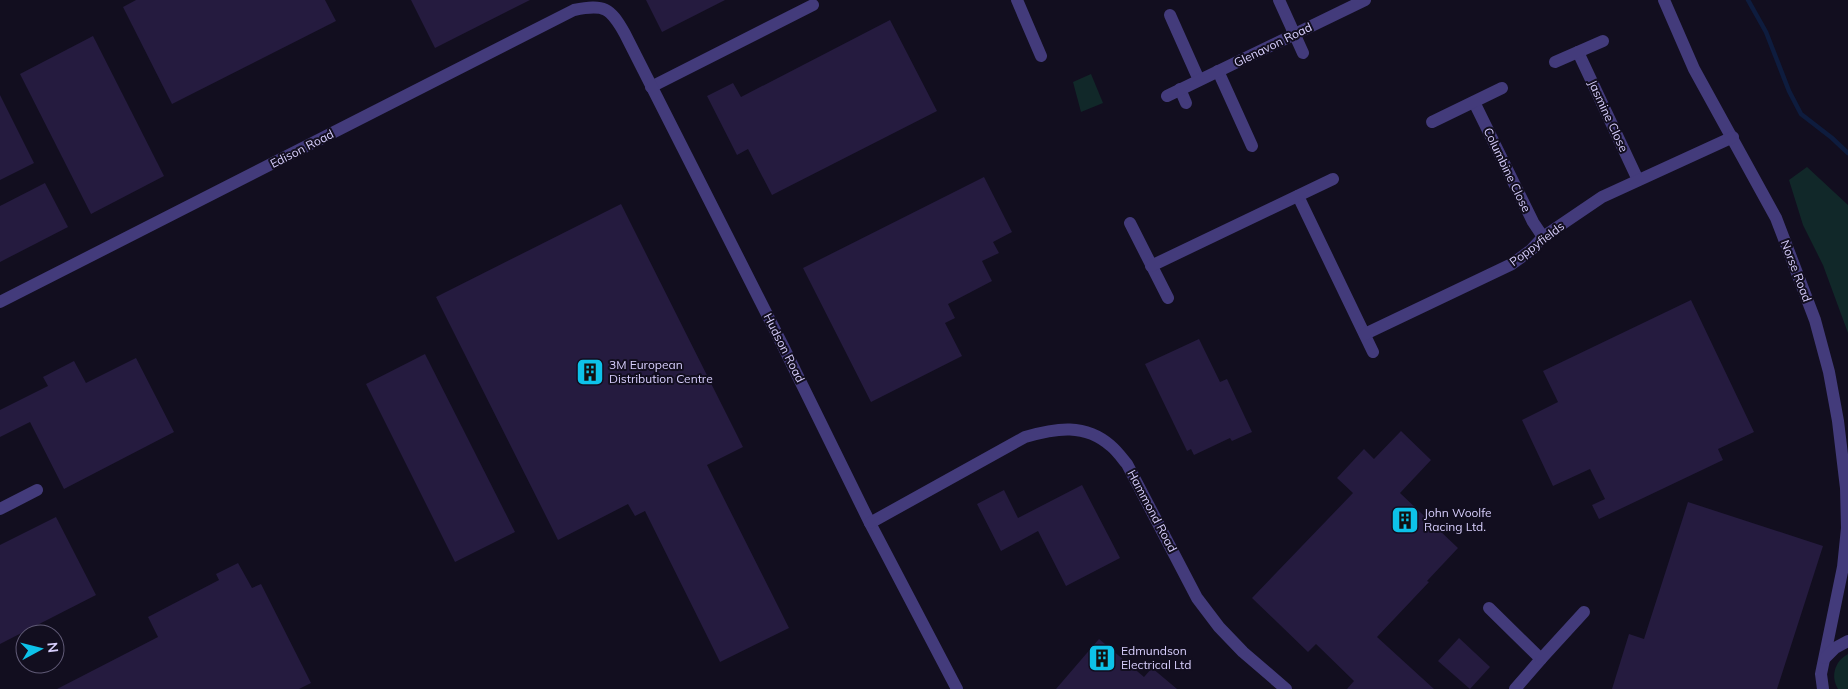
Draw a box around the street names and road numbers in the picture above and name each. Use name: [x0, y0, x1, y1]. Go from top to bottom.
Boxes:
street label: Glenavon Road: [1231, 19, 1314, 70]
street label: Jasmine Close: [1585, 77, 1632, 154]
street label: Columbine Close: [1481, 125, 1534, 214]
street label: Edison Road: [267, 126, 336, 171]
street label: Poppyfields: [1506, 218, 1567, 269]
street label: Norse Road: [1778, 238, 1815, 304]
street label: Hudson Road: [761, 311, 808, 385]
street label: Hammond Road: [1124, 467, 1180, 555]

